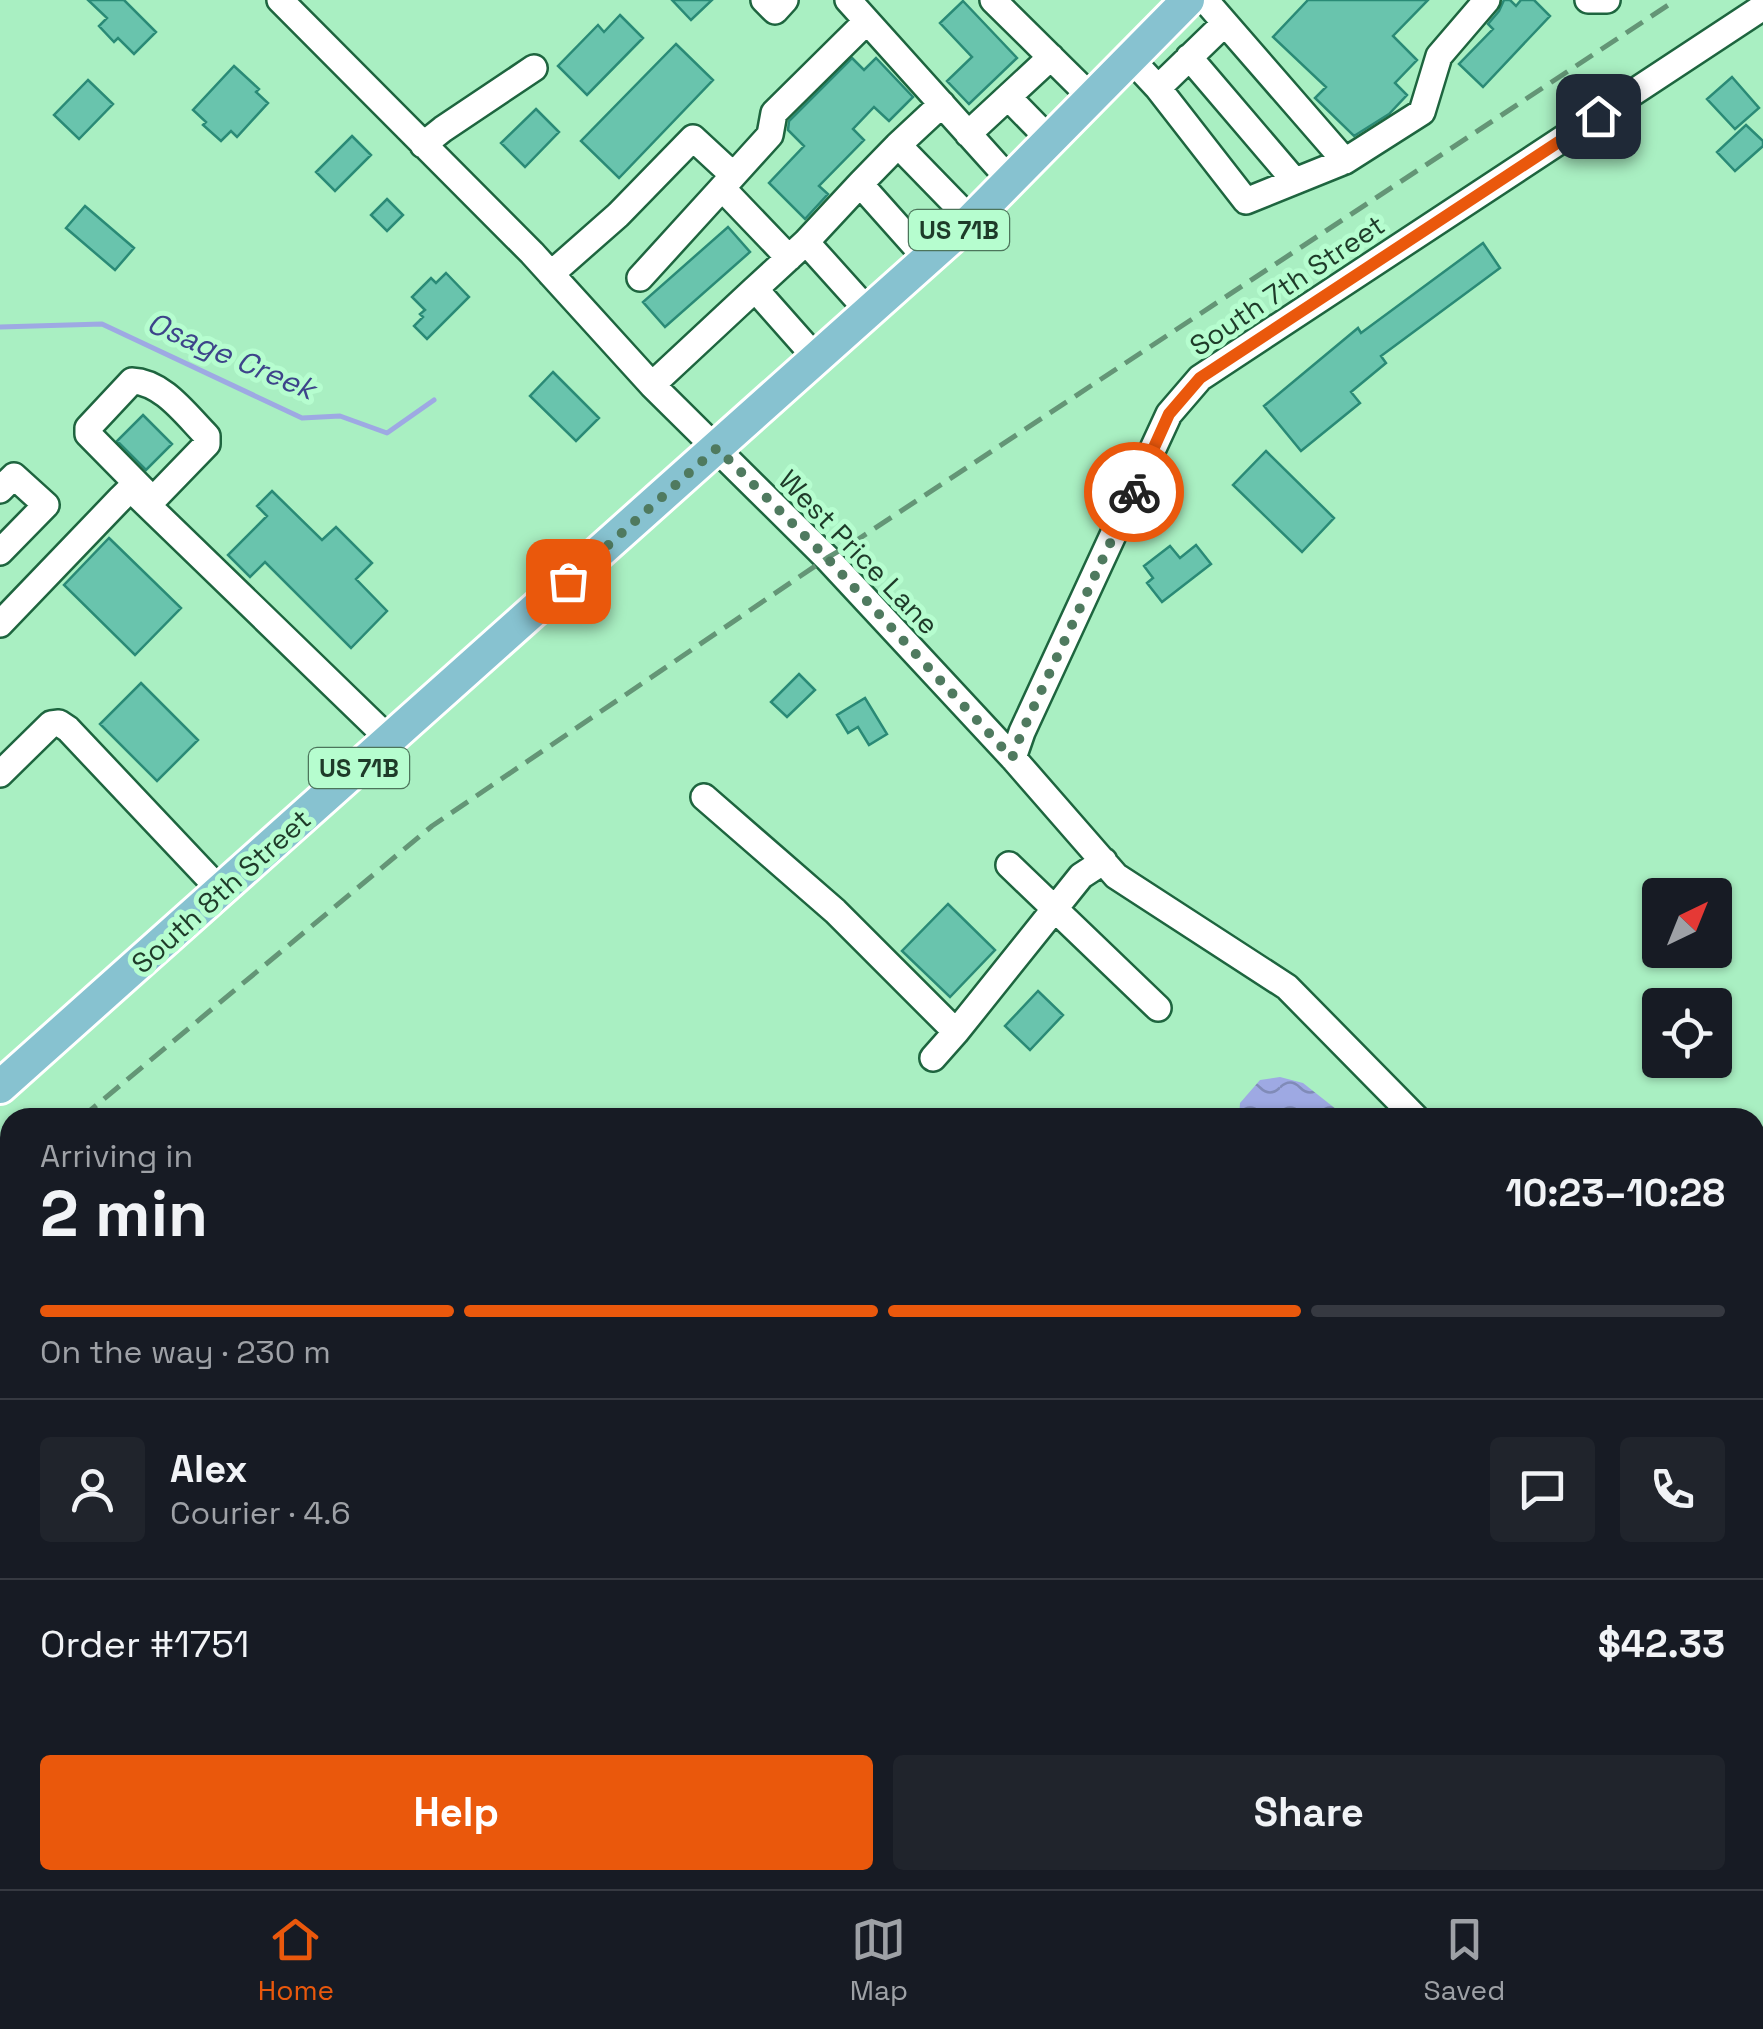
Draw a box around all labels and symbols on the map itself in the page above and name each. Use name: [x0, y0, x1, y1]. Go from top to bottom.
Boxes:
pin: [1556, 74, 1641, 159]
street label: South 7th Street: [1183, 206, 1391, 364]
road number: US 71B: [909, 210, 1009, 250]
water label: Osage Creek: [141, 303, 324, 410]
courier: [1084, 442, 1184, 542]
street label: West Price Lane: [771, 462, 947, 642]
pin: [526, 539, 611, 624]
road number: US 71B: [309, 748, 409, 788]
street label: South 8th Street: [124, 801, 318, 981]
north arrow: [1642, 878, 1732, 968]

